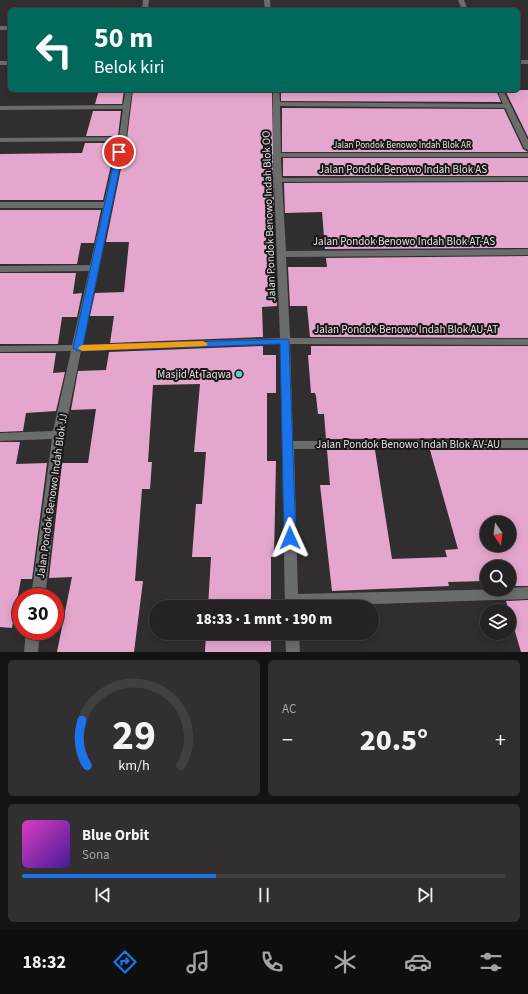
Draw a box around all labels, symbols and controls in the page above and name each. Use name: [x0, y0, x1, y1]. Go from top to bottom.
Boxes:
text: 50 m: [94, 18, 153, 58]
icon: left: [28, 24, 80, 76]
text: Belok kiri: [94, 55, 164, 80]
street label: Jalan Pondok Benowo Indah Blok OO: [259, 130, 279, 302]
pin: [102, 135, 136, 169]
street label: Jalan Pondok Benowo Indah Blok AR: [333, 139, 471, 152]
icon: arrive: [108, 141, 130, 163]
street label: Jalan Pondok Benowo Indah Blok AS: [319, 162, 487, 177]
street label: Jalan Pondok Benowo Indah Blok AT-AS: [313, 234, 495, 249]
street label: Jalan Pondok Benowo Indah Blok AU-AT: [314, 322, 498, 337]
place label: Masjid At Taqwa: [157, 367, 231, 382]
marker: Masjid At Taqwa: [234, 369, 244, 379]
street label: Jalan Pondok Benowo Indah Blok JJ: [33, 412, 71, 580]
street label: Jalan Pondok Benowo Indah Blok AV-AU: [316, 437, 500, 452]
north arrow: [480, 516, 516, 552]
map controls: [480, 516, 516, 640]
position arrow: [269, 517, 311, 559]
button: search: [480, 560, 516, 596]
speed limit sign: 30: [12, 588, 64, 640]
button: layers: [480, 604, 516, 640]
text: 18:33 · 1 mnt · 190 m: [196, 609, 332, 630]
text: AC: [282, 700, 296, 718]
text: 29: [112, 706, 156, 766]
text: 20.5°: [360, 719, 428, 762]
text: −: [282, 724, 293, 756]
text: +: [495, 724, 506, 756]
text: km/h: [118, 755, 150, 776]
text: Blue Orbit: [82, 825, 149, 846]
text: Sona: [82, 846, 110, 864]
icon: previous: [92, 884, 114, 906]
icon: pause: [253, 884, 275, 906]
icon: next: [414, 884, 436, 906]
icon: directions: [111, 948, 139, 976]
icon: music: [184, 948, 212, 976]
icon: phone: [258, 948, 286, 976]
icon: climate: [331, 948, 359, 976]
icon: car: [404, 948, 432, 976]
icon: filters: [477, 948, 505, 976]
text: 18:32: [23, 950, 66, 975]

